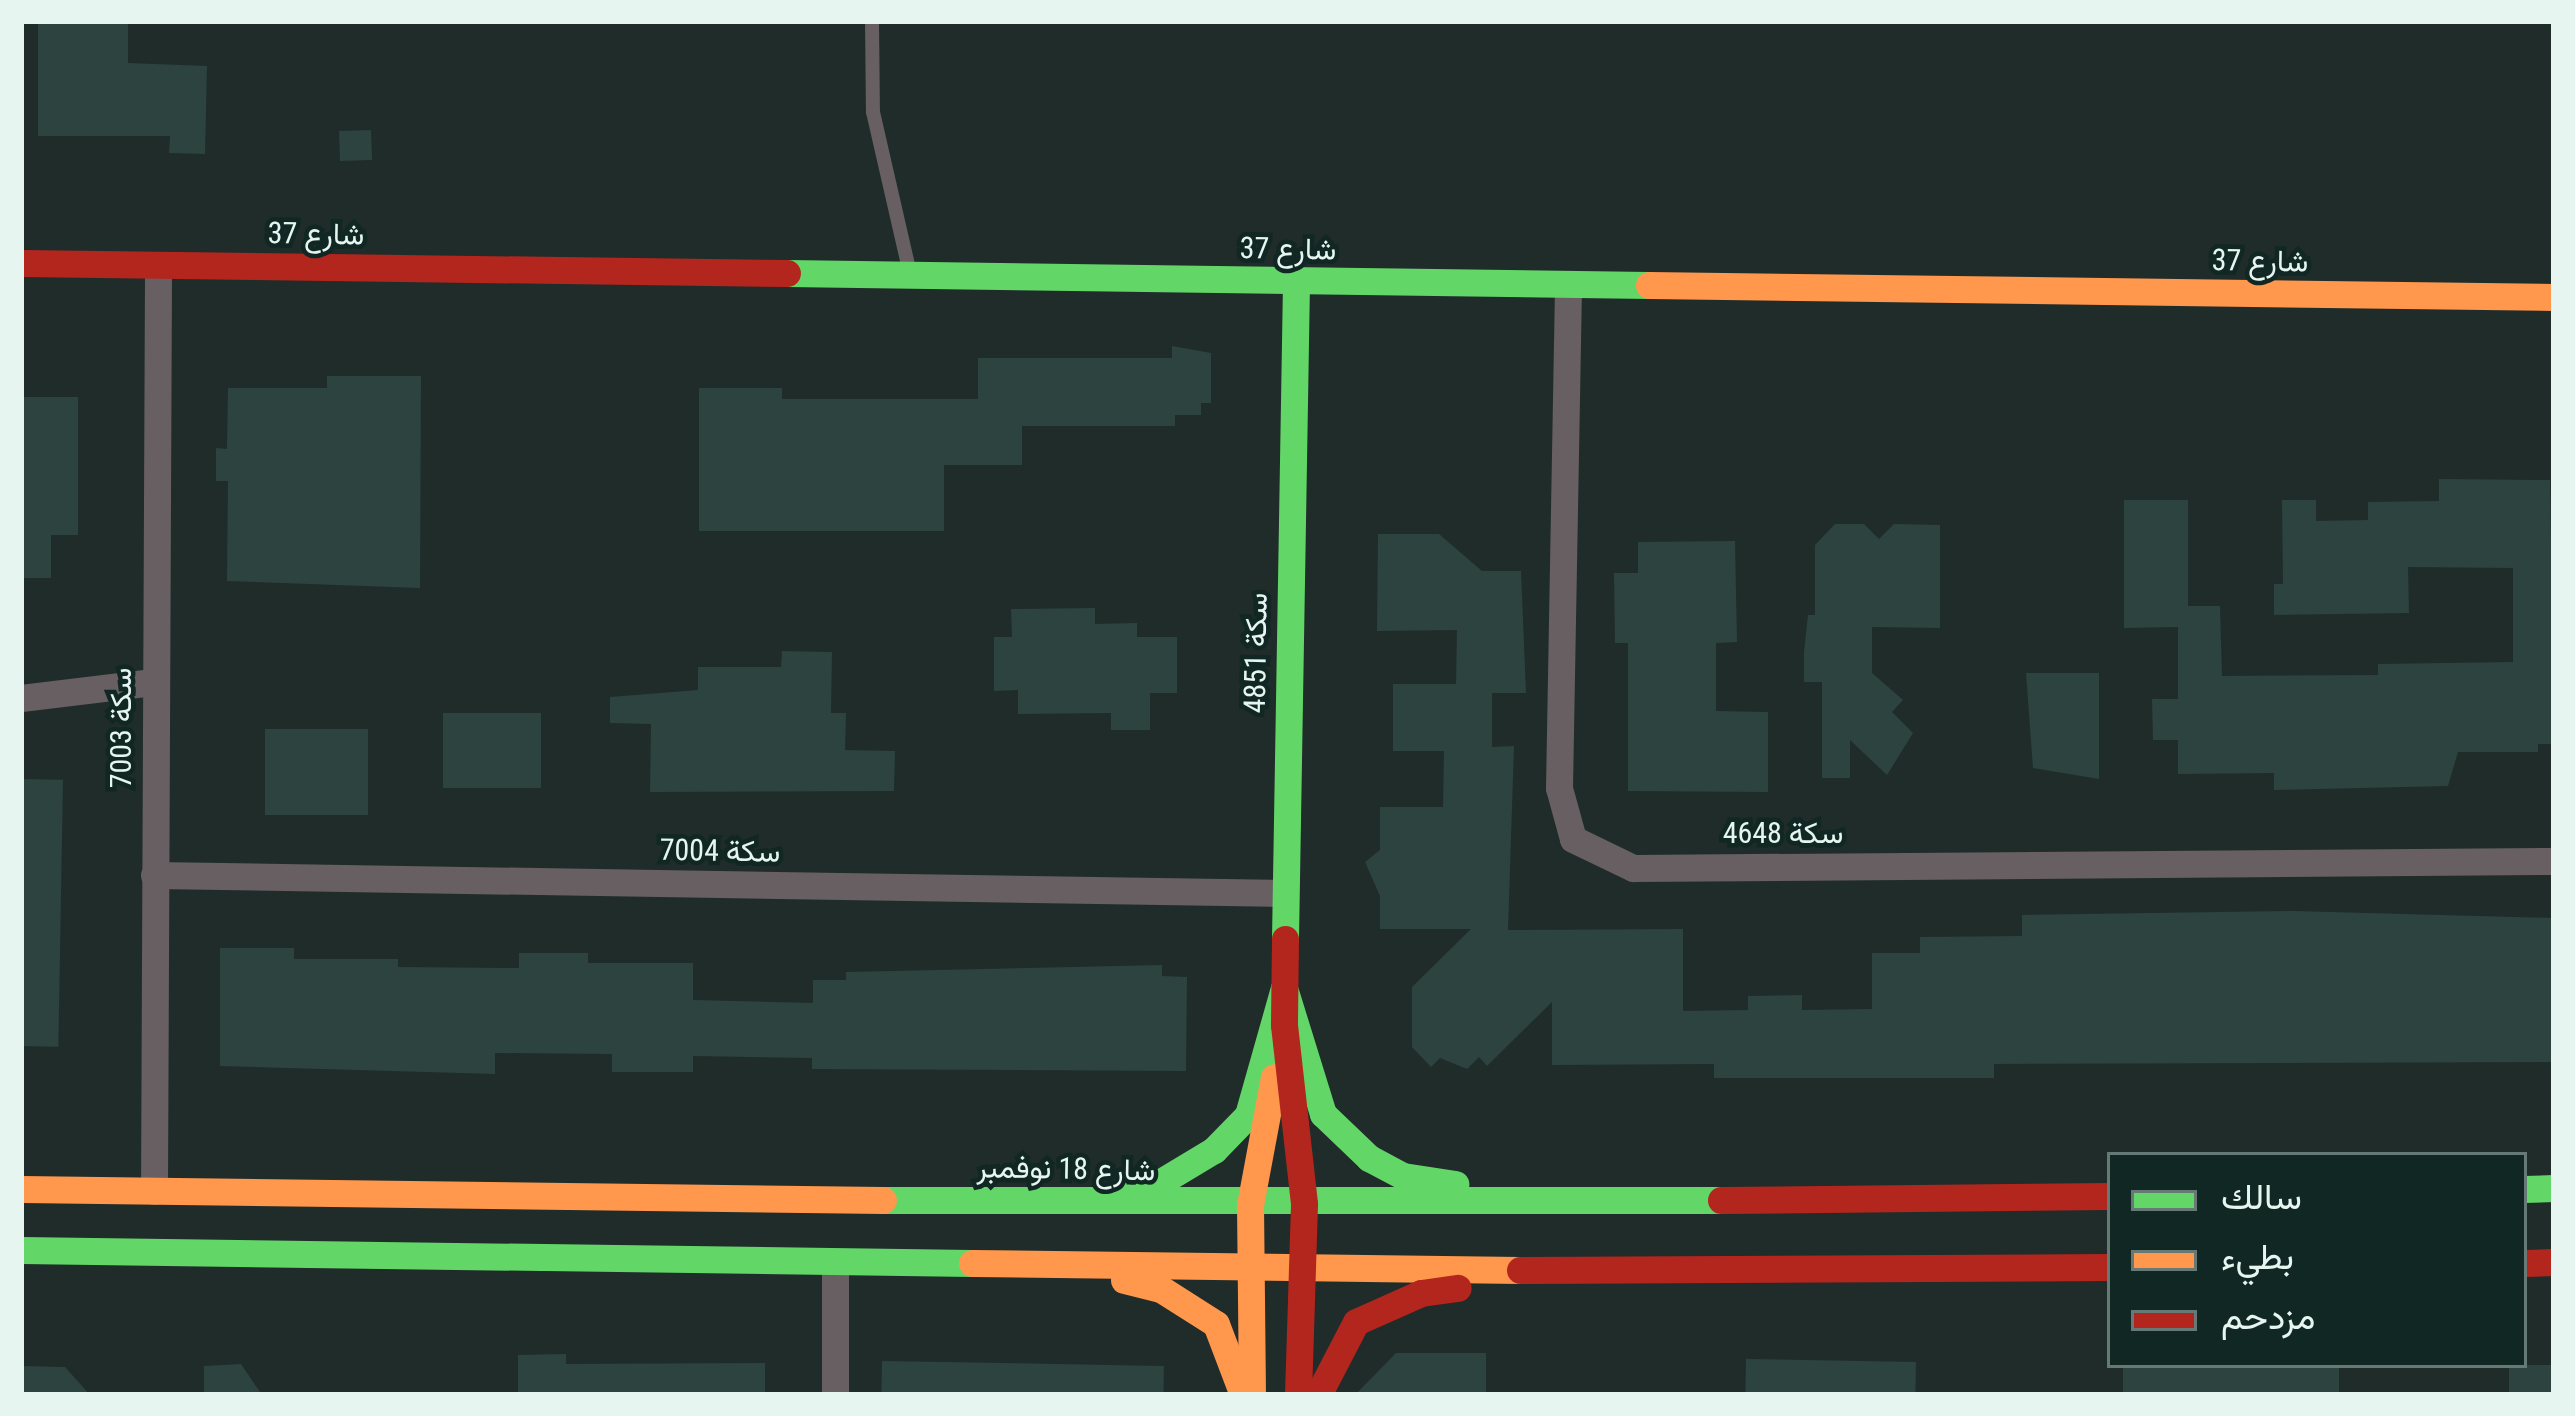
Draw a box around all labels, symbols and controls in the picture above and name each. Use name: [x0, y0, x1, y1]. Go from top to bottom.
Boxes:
street label: شارع 37: [267, 215, 365, 253]
street label: شارع 37: [1239, 230, 1337, 268]
street label: شارع 37: [2211, 242, 2309, 280]
street label: سكة 4851: [1237, 592, 1275, 714]
street label: سكة 7003: [103, 668, 139, 788]
street label: سكة 4648: [1723, 815, 1843, 851]
street label: سكة 7004: [659, 832, 781, 870]
street label: شارع 18 نوفمبر: [976, 1149, 1156, 1189]
legend: [2107, 1152, 2527, 1368]
text: سالك: [2221, 1176, 2302, 1218]
text: بطيء: [2221, 1236, 2294, 1278]
text: مزدحم: [2221, 1296, 2315, 1338]

